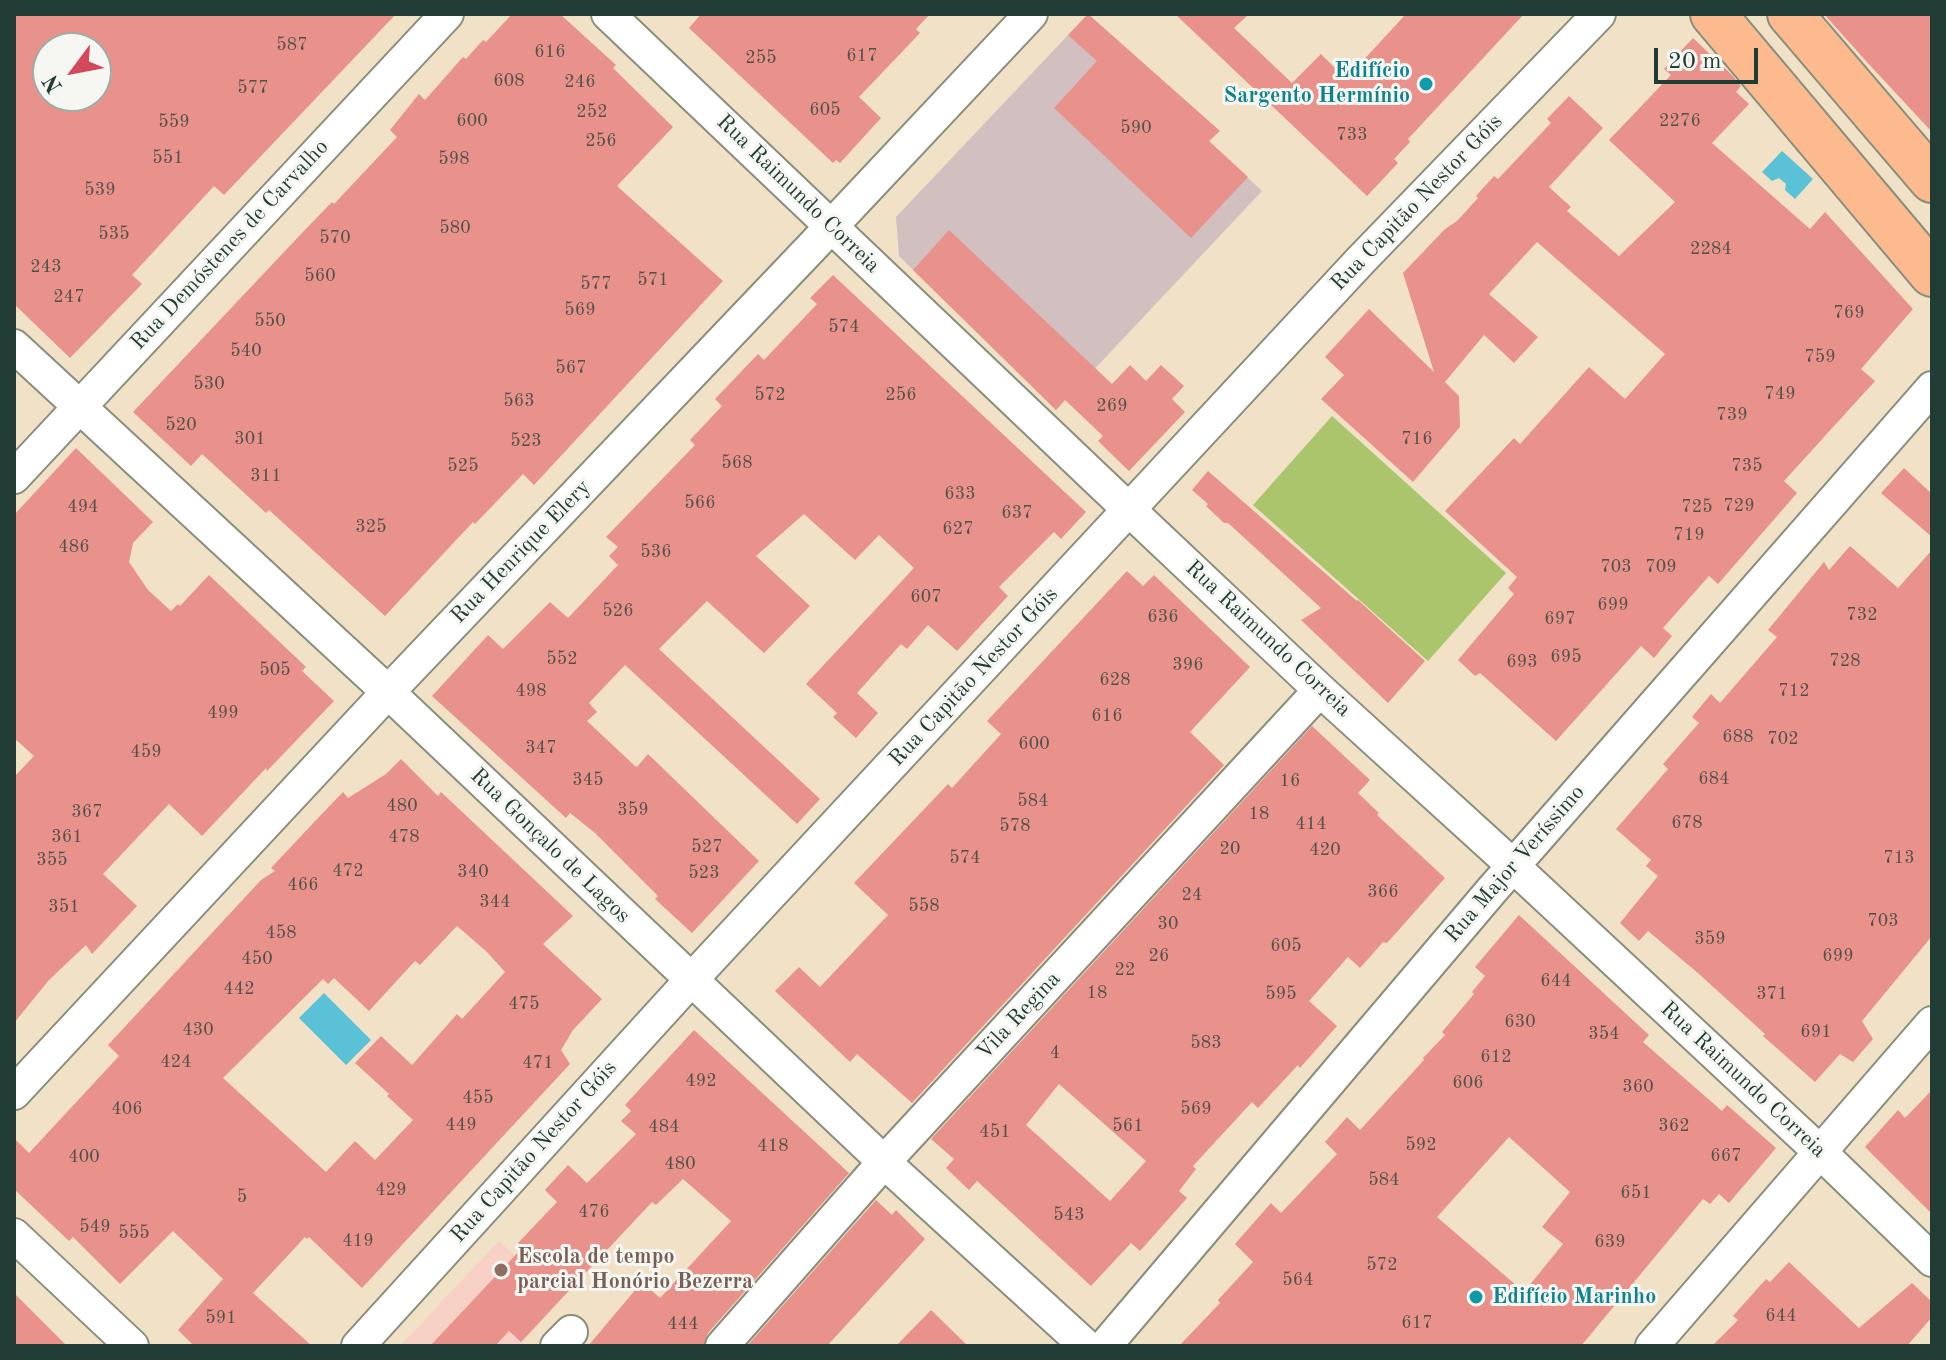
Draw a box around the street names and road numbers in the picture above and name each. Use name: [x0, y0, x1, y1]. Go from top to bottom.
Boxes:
street label: Rua Raimundo Correia: [711, 109, 885, 279]
street label: Rua Capitão Nestor Góis: [1326, 109, 1508, 297]
street label: Rua Demóstenes de Carvalho: [125, 134, 335, 356]
street label: Rua Henrique Elery: [446, 475, 596, 629]
street label: Rua Raimundo Correia: [1180, 555, 1356, 723]
street label: Rua Capitão Nestor Góis: [884, 582, 1064, 772]
street label: Rua Gonçalo de Lagos: [464, 763, 636, 929]
street label: Rua Major Veríssimo: [1439, 780, 1591, 948]
street label: Vila Regina: [971, 966, 1067, 1066]
street label: Rua Raimundo Correia: [1655, 996, 1831, 1164]
street label: Rua Capitão Nestor Góis: [445, 1056, 623, 1248]

